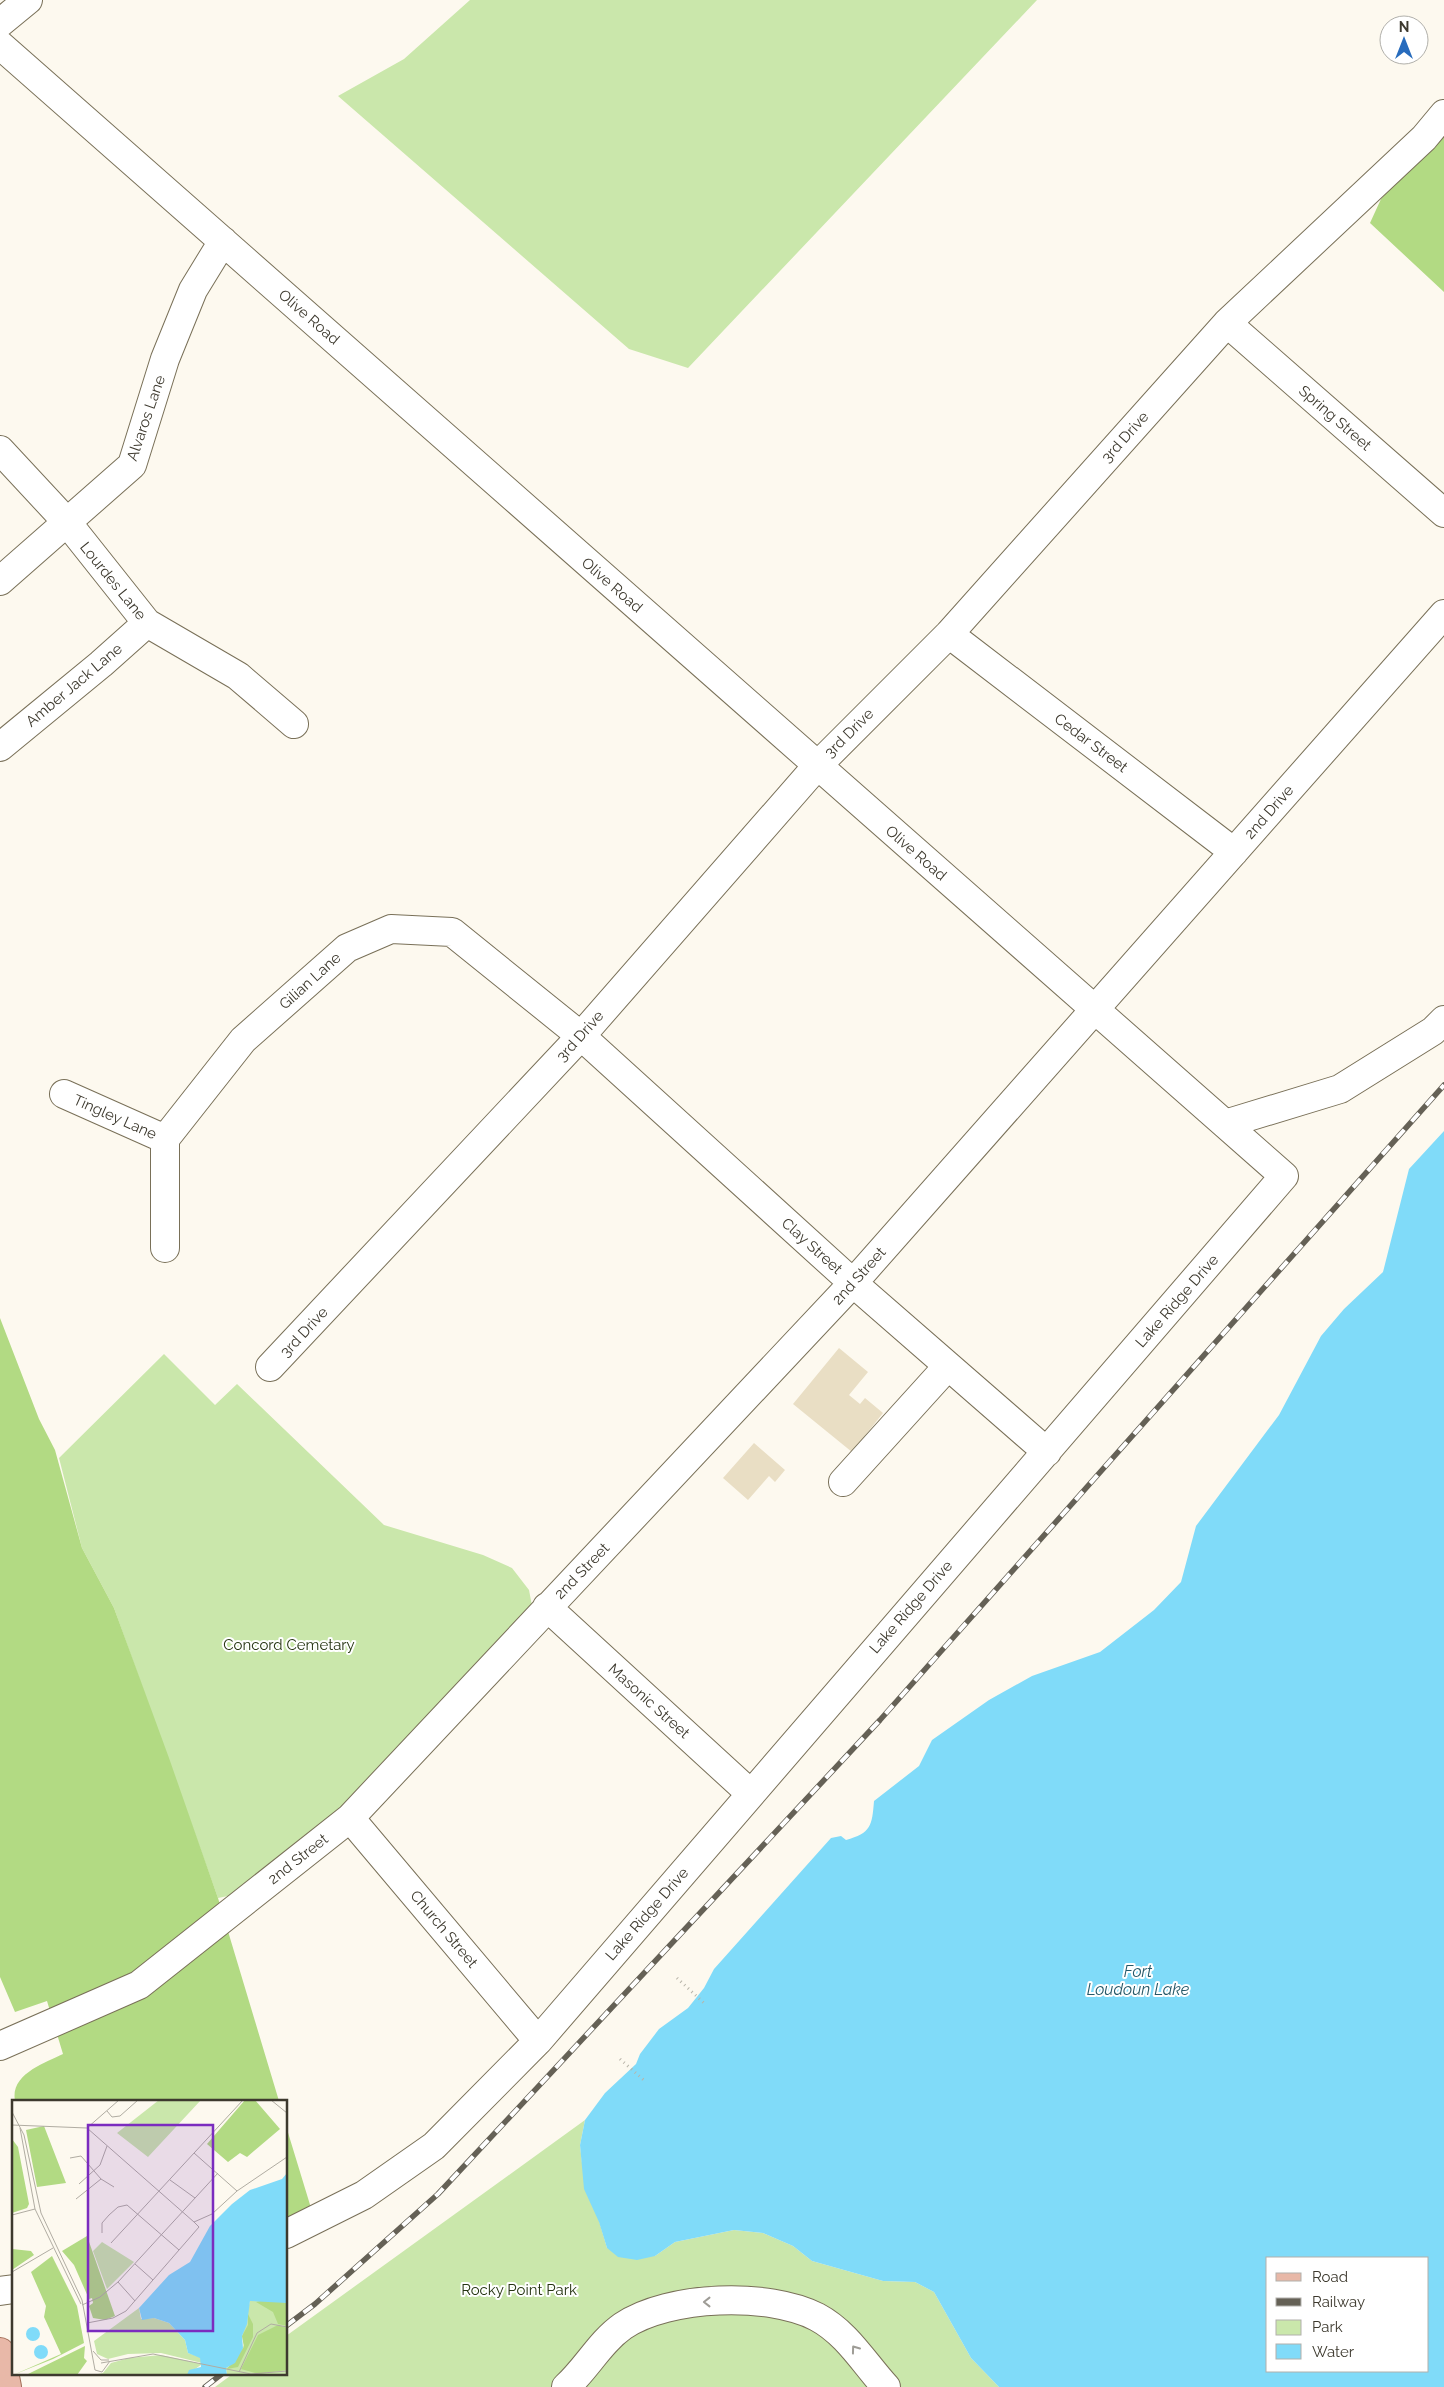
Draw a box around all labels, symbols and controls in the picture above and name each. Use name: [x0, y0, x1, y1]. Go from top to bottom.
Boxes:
north arrow: [1379, 15, 1429, 65]
text: N: [1399, 19, 1409, 35]
street label: Olive Road: [275, 286, 343, 348]
street label: Alvaros Lane: [123, 373, 169, 463]
street label: Spring Street: [1295, 382, 1375, 454]
street label: 3rd Drive: [1098, 408, 1153, 466]
street label: Lourdes Lane: [76, 538, 150, 624]
street label: Olive Road: [578, 554, 646, 616]
street label: Amber Jack Lane: [22, 639, 126, 730]
street label: 3rd Drive: [821, 705, 877, 761]
street label: Cedar Street: [1051, 710, 1131, 776]
street label: 2nd Drive: [1241, 781, 1297, 843]
street label: Olive Road: [882, 822, 950, 884]
street label: Gilian Lane: [276, 949, 345, 1013]
street label: 3rd Drive: [553, 1007, 608, 1065]
street label: Tingley Lane: [71, 1091, 160, 1143]
street label: Clay Street: [778, 1214, 846, 1278]
street label: 2nd Street: [828, 1243, 890, 1309]
street label: Lake Ridge Drive: [1132, 1251, 1222, 1351]
street label: 3rd Drive: [276, 1303, 332, 1361]
street label: 2nd Street: [551, 1539, 613, 1603]
street label: Lake Ridge Drive: [866, 1557, 956, 1657]
park label: Concord Cemetary: [223, 1636, 355, 1654]
street label: Masonic Street: [605, 1660, 693, 1742]
street label: 2nd Street: [264, 1830, 332, 1888]
street label: Lake Ridge Drive: [602, 1864, 692, 1964]
street label: Church Street: [406, 1887, 482, 1971]
water label: Fort Loudoun Lake: [1087, 1962, 1190, 1999]
inset map: [12, 2100, 288, 2374]
legend: [1266, 2257, 1429, 2372]
text: Road: [1312, 2268, 1348, 2286]
park label: Rocky Point Park: [461, 2281, 577, 2299]
text: Railway: [1312, 2293, 1365, 2311]
one-way arrow: [703, 2297, 710, 2307]
text: Park: [1312, 2318, 1343, 2336]
text: Water: [1312, 2343, 1355, 2361]
one-way arrow: [852, 2345, 861, 2355]

